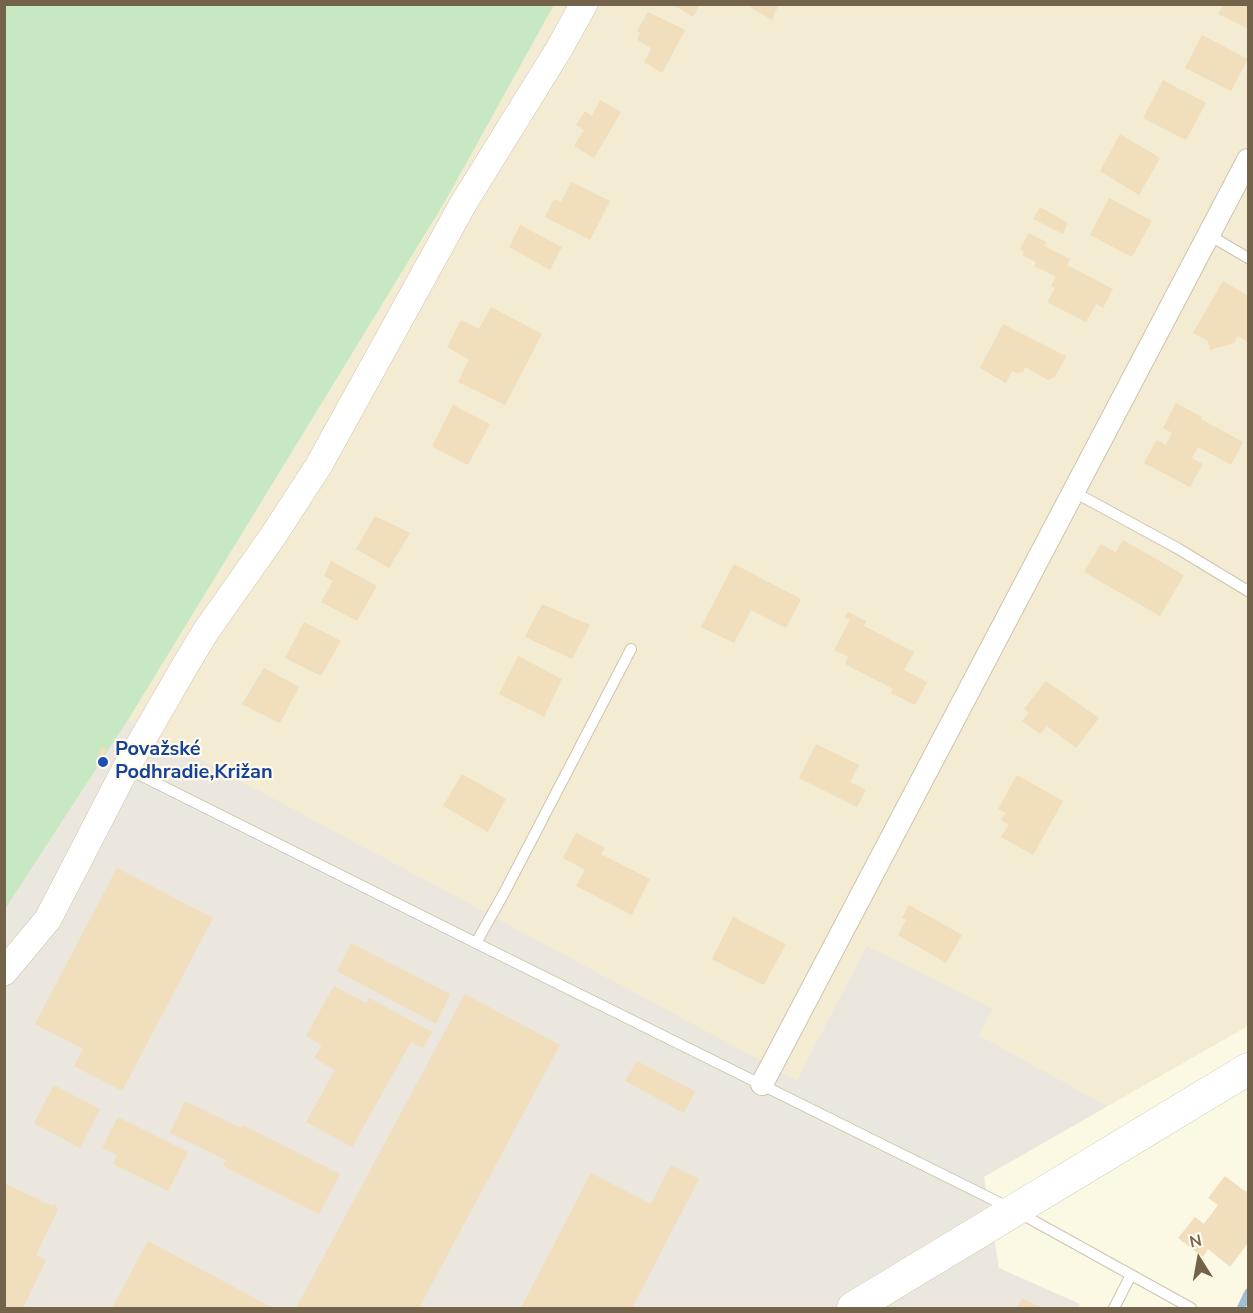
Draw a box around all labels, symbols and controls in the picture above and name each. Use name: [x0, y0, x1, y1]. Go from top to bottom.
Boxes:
place label: Považské Podhradie,Križan: [115, 738, 273, 785]
marker: Považské Podhradie,Križan: [96, 755, 110, 769]
north arrow: [1169, 1229, 1229, 1289]
text: N: [1188, 1229, 1204, 1253]

